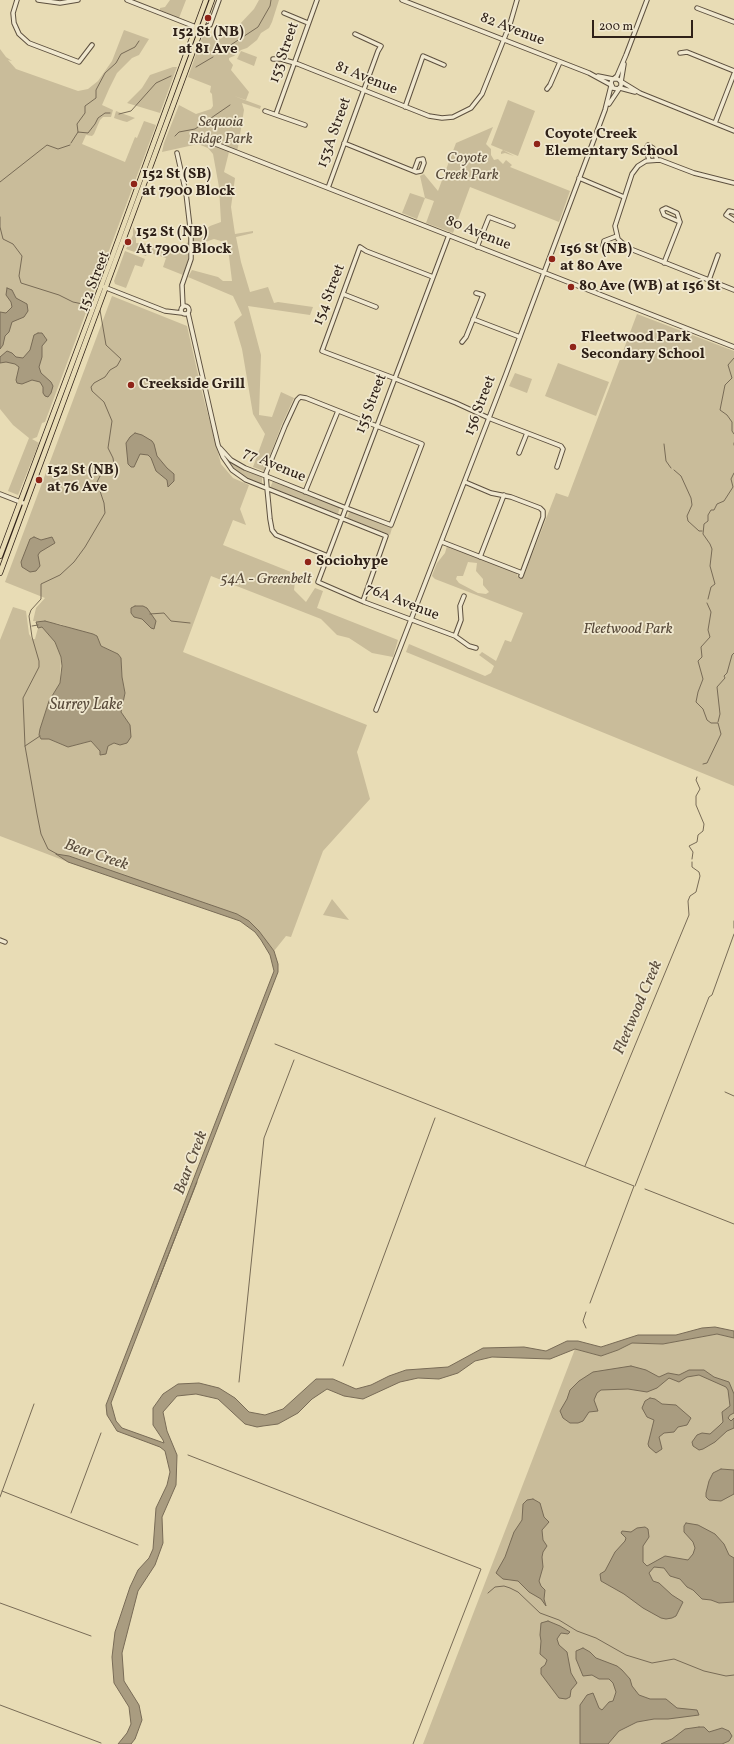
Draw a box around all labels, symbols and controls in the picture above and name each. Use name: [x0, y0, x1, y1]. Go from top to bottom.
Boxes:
street label: 82 Avenue: [477, 9, 547, 51]
scale bar: [594, 12, 695, 38]
marker: 152 St (NB) at 81 Ave: [203, 13, 213, 23]
text: 200 m: [599, 19, 633, 35]
street label: 153 Street: [266, 20, 304, 86]
place label: 152 St (NB) at 81 Ave: [172, 24, 244, 59]
street label: 81 Avenue: [332, 58, 400, 100]
street label: 153A Street: [314, 95, 356, 171]
park label: Sequoia Ridge Park: [189, 114, 253, 149]
place label: Coyote Creek Elementary School: [545, 126, 678, 161]
marker: Coyote Creek Elementary School: [532, 139, 542, 149]
park label: Coyote Creek Park: [435, 150, 499, 185]
place label: 152 St (SB) at 7900 Block: [142, 166, 235, 201]
marker: 152 St (SB) at 7900 Block: [129, 179, 139, 189]
street label: 80 Avenue: [443, 213, 513, 255]
place label: 152 St (NB) At 7900 Block: [136, 224, 231, 259]
marker: 152 St (NB) At 7900 Block: [123, 237, 133, 247]
place label: 156 St (NB) at 80 Ave: [560, 241, 632, 276]
street label: 152 Street: [75, 249, 115, 315]
marker: 156 St (NB) at 80 Ave: [547, 254, 557, 264]
street label: 154 Street: [310, 262, 350, 328]
place label: 80 Ave (WB) at 156 St: [579, 278, 721, 296]
marker: 80 Ave (WB) at 156 St: [566, 282, 576, 292]
place label: Fleetwood Park Secondary School: [581, 329, 705, 364]
marker: Fleetwood Park Secondary School: [568, 342, 578, 352]
street label: 155 Street: [352, 372, 392, 436]
street label: 156 Street: [461, 373, 501, 439]
place label: Creekside Grill: [139, 376, 245, 394]
marker: Creekside Grill: [126, 380, 136, 390]
street label: 77 Avenue: [240, 445, 308, 487]
place label: 152 St (NB) at 76 Ave: [47, 462, 119, 497]
marker: 152 St (NB) at 76 Ave: [34, 475, 44, 485]
place label: Sociohype: [316, 553, 388, 571]
marker: Sociohype: [303, 557, 313, 567]
park label: 54A - Greenbelt: [220, 571, 312, 589]
street label: 76A Avenue: [363, 581, 441, 625]
park label: Fleetwood Park: [583, 621, 673, 639]
water label: Surrey Lake: [50, 696, 122, 716]
water label: Bear Creek: [61, 836, 131, 876]
water label: Fleetwood Creek: [611, 958, 667, 1058]
water label: Bear Creek: [171, 1128, 213, 1198]

